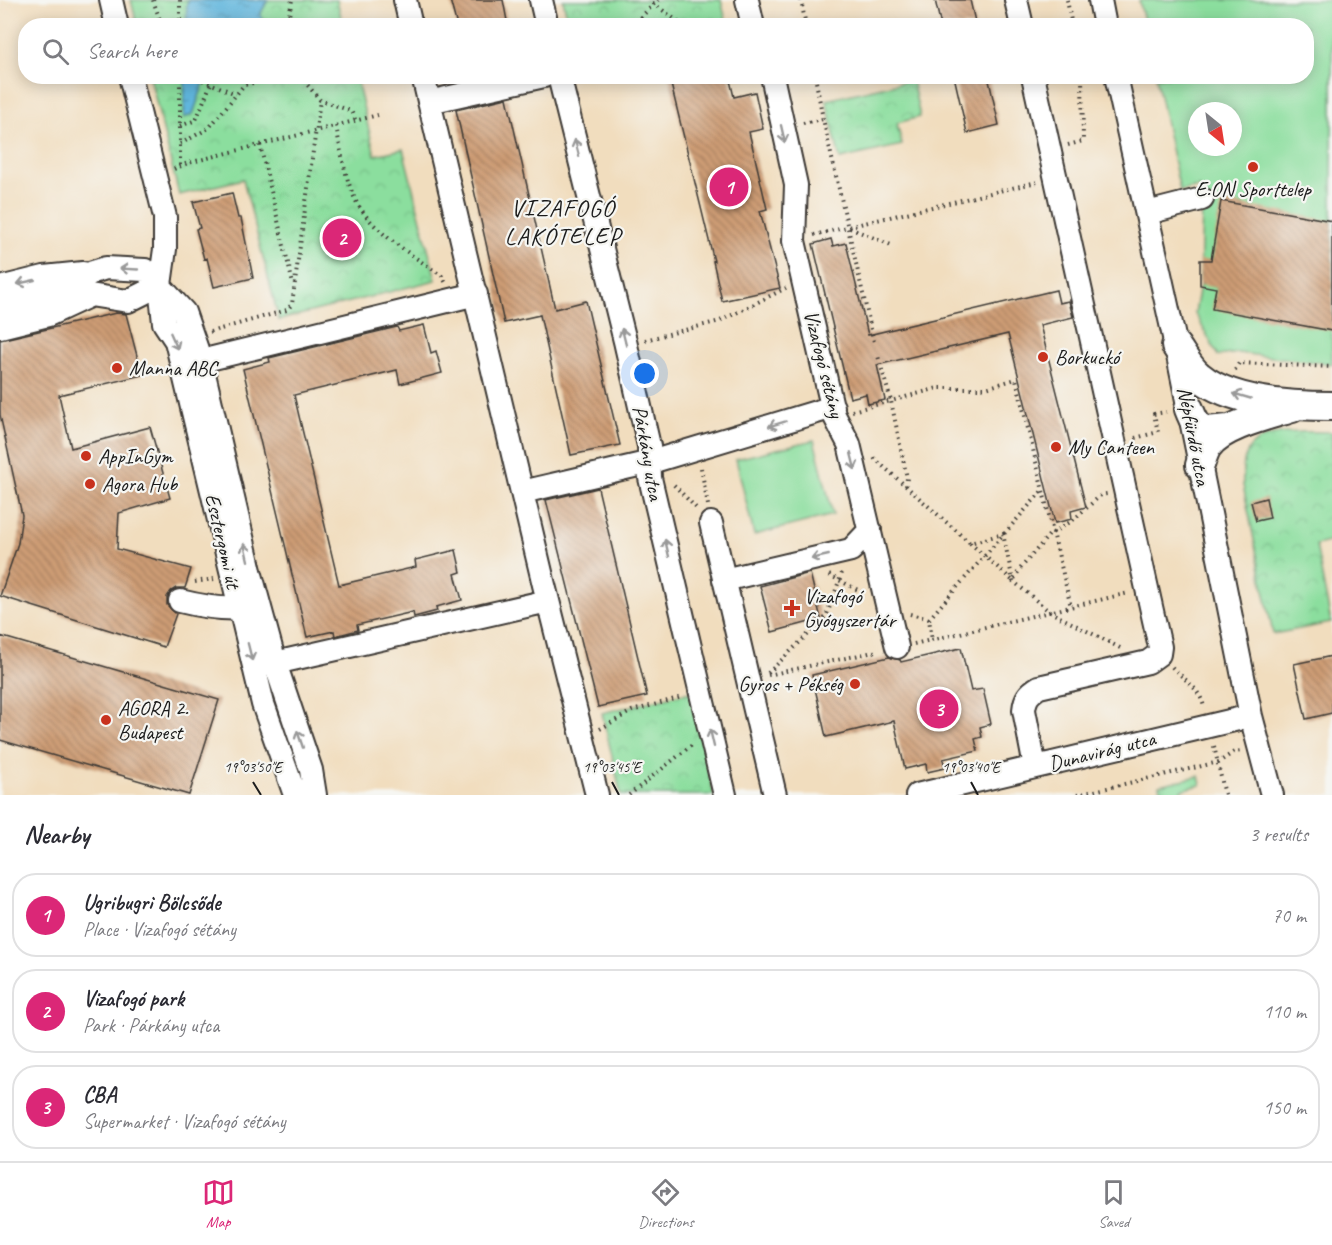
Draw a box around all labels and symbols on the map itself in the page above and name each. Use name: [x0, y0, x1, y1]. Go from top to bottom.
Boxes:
north arrow: [1188, 102, 1242, 156]
one-way arrow: [778, 124, 790, 143]
one-way arrow: [570, 139, 582, 158]
marker: E.ON Sporttelep: [1246, 160, 1260, 174]
pin: 1: [710, 164, 748, 210]
place label: E.ON Sporttelep: [1195, 176, 1313, 202]
district label: VIZAFOGÓ LAKÓTELEP: [505, 193, 624, 251]
pin: 2: [322, 216, 362, 260]
one-way arrow: [120, 264, 140, 275]
one-way arrow: [16, 276, 35, 288]
street label: Vizafogó sétány: [798, 308, 850, 422]
one-way arrow: [618, 328, 630, 347]
one-way arrow: [169, 331, 180, 349]
place label: Borkuckó: [1055, 344, 1122, 370]
marker: Borkuckó: [1036, 350, 1050, 364]
place label: Manna ABC: [129, 355, 220, 381]
your location: [630, 359, 659, 388]
marker: Manna ABC: [110, 361, 124, 375]
street label: Népfürdő utca: [1172, 384, 1217, 489]
one-way arrow: [1233, 390, 1252, 401]
street label: Párkány utca: [627, 404, 669, 504]
one-way arrow: [768, 419, 787, 430]
place label: My Canteen: [1068, 434, 1155, 460]
marker: My Canteen: [1049, 440, 1063, 454]
place label: AppInGym: [98, 443, 174, 469]
marker: AppInGym: [79, 449, 93, 463]
one-way arrow: [848, 451, 859, 470]
place label: Agora Hub: [102, 471, 179, 497]
marker: Agora Hub: [83, 477, 97, 491]
street label: Esztergomi út: [199, 491, 247, 593]
one-way arrow: [661, 539, 672, 558]
one-way arrow: [239, 542, 251, 561]
one-way arrow: [811, 552, 831, 563]
place label: Vizafogó Gyógyszertár: [804, 583, 898, 633]
marker: Vizafogó Gyógyszertár: [785, 601, 799, 615]
one-way arrow: [245, 642, 257, 661]
place label: Gyros + Pékség: [738, 671, 845, 697]
marker: Gyros + Pékség: [848, 677, 862, 691]
pin: 3: [920, 686, 958, 732]
place label: AGORA 2. Budapest: [118, 695, 189, 745]
marker: AGORA 2. Budapest: [99, 713, 113, 727]
street label: Dunavirág utca: [1046, 725, 1160, 777]
one-way arrow: [706, 729, 717, 748]
one-way arrow: [294, 730, 305, 749]
text: 19°03'50"E: [224, 758, 284, 777]
text: 19°03'45"E: [583, 758, 643, 777]
text: 19°03'40"E: [942, 758, 1002, 777]

